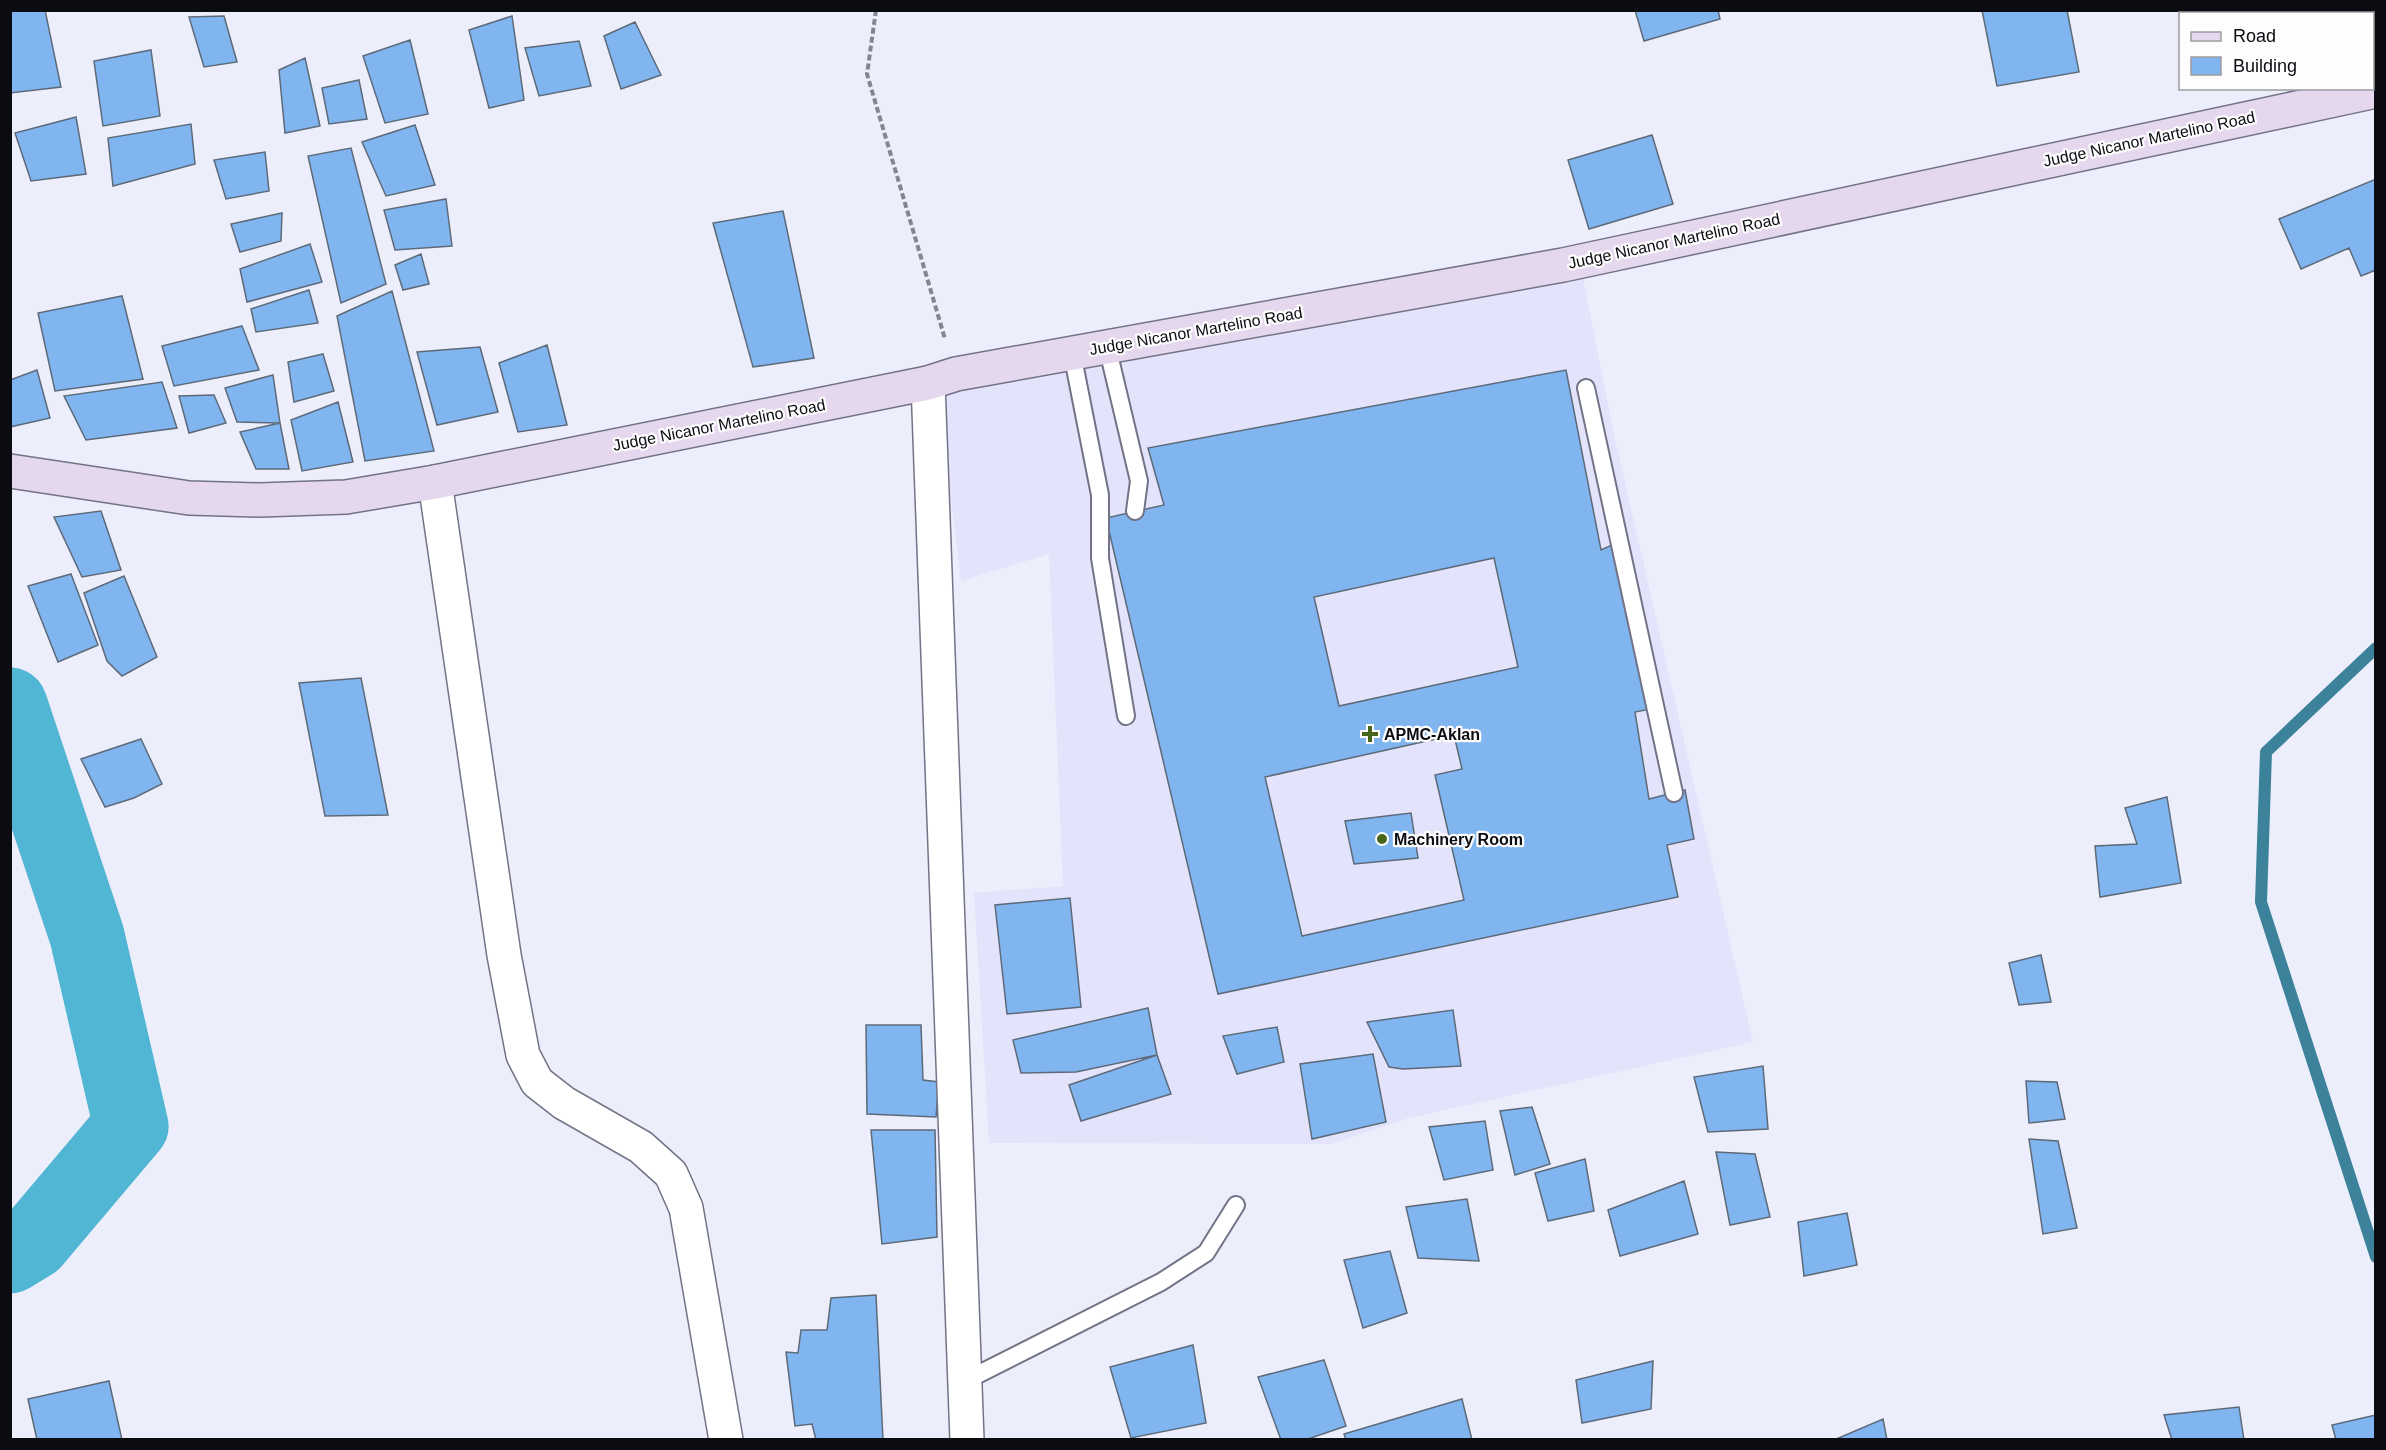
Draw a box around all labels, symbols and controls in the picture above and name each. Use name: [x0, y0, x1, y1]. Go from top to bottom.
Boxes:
legend: [2179, 12, 2374, 90]
text: Road: [2233, 26, 2276, 46]
text: Building: [2233, 56, 2297, 76]
street label: Judge Nicanor Martelino Road: [2042, 108, 2256, 170]
street label: Judge Nicanor Martelino Road: [1567, 210, 1781, 272]
street label: Judge Nicanor Martelino Road: [1088, 304, 1304, 358]
street label: Judge Nicanor Martelino Road: [611, 396, 827, 454]
marker: APMC-Aklan: [1361, 725, 1379, 743]
place label: APMC-Aklan: [1384, 726, 1480, 743]
place label: Machinery Room: [1394, 831, 1523, 848]
marker: Machinery Room: [1375, 832, 1389, 846]

